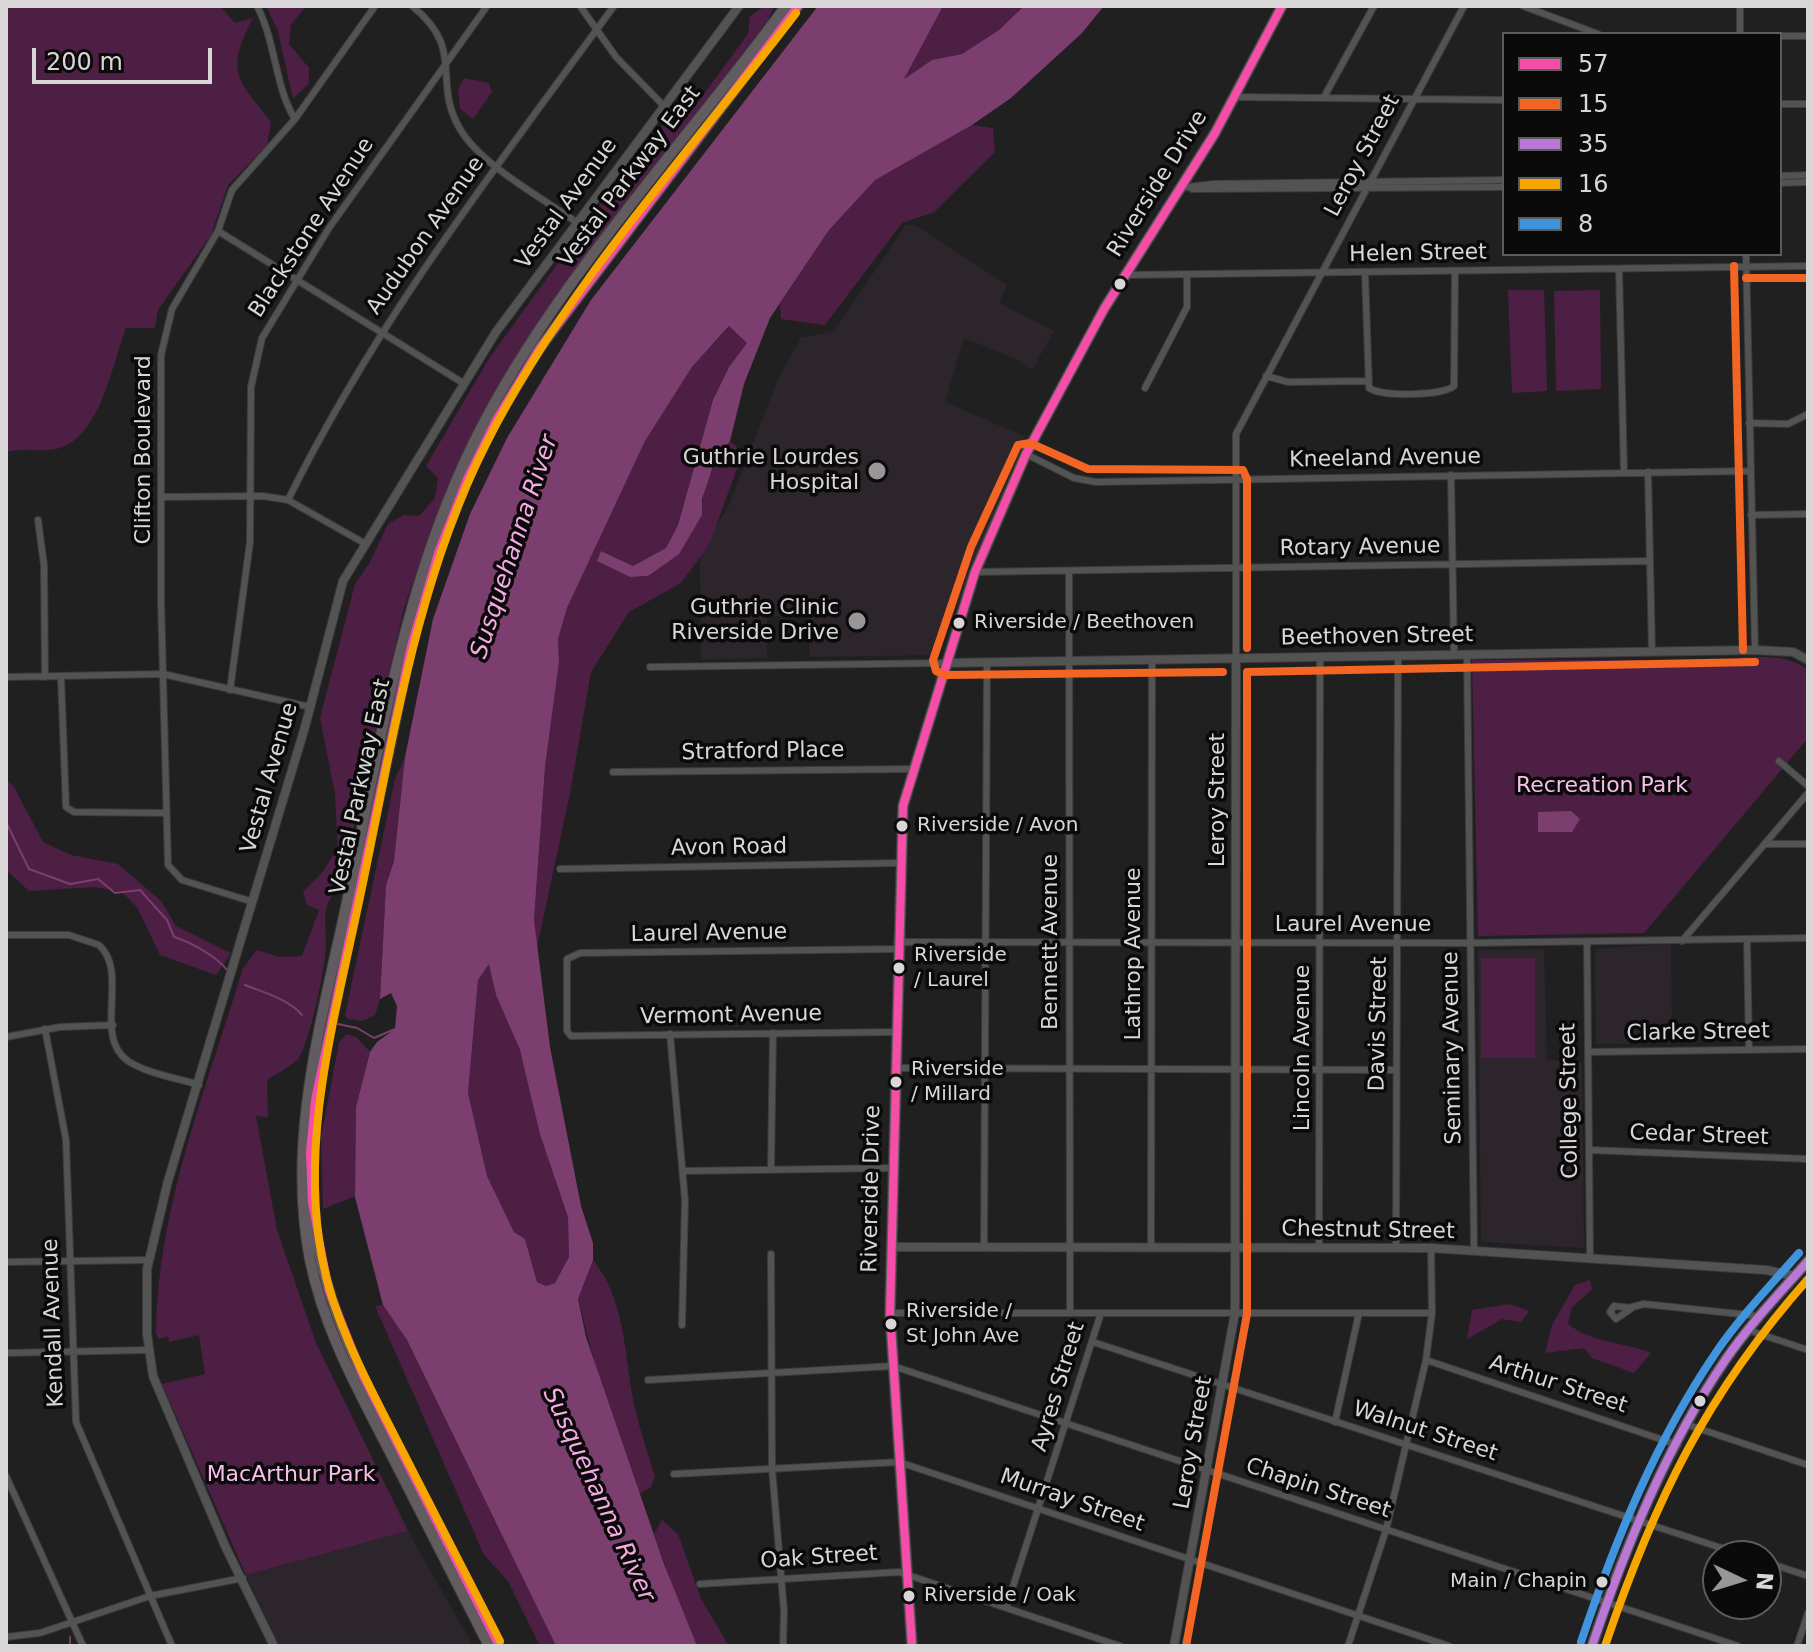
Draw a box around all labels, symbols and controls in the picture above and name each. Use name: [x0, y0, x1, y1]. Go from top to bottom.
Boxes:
scale bar: [36, 32, 216, 82]
legend: [1502, 32, 1782, 256]
text: 200 m: [46, 48, 123, 76]
text: 57: [1578, 50, 1609, 78]
street label: Vestal Parkway East: [553, 81, 707, 273]
text: 15: [1578, 90, 1609, 118]
street label: Leroy Street: [1320, 91, 1406, 221]
street label: Riverside Drive: [1102, 106, 1214, 262]
text: 35: [1578, 130, 1609, 158]
street label: Blackstone Avenue: [244, 133, 380, 323]
street label: Vestal Avenue: [511, 133, 623, 275]
street label: Audubon Avenue: [362, 152, 490, 320]
text: 16: [1578, 170, 1609, 198]
text: 8: [1578, 210, 1593, 238]
street label: Helen Street: [1349, 240, 1487, 268]
unlabelled marker: [1112, 276, 1128, 292]
street label: Clifton Boulevard: [131, 355, 157, 545]
water label: Susquehanna River: [465, 432, 565, 662]
street label: Kneeland Avenue: [1289, 444, 1481, 474]
place label: Guthrie Lourdes Hospital: [683, 445, 859, 496]
marker: Guthrie Lourdes Hospital: [866, 460, 888, 482]
street label: Rotary Avenue: [1279, 533, 1441, 563]
place label: Guthrie Clinic Riverside Drive: [671, 595, 839, 646]
marker: Guthrie Clinic Riverside Drive: [846, 610, 868, 632]
place label: Riverside / Beethoven: [974, 611, 1194, 635]
marker: Riverside / Beethoven: [951, 615, 967, 631]
street label: Beethoven Street: [1281, 622, 1473, 652]
street label: Vestal Parkway East: [325, 677, 397, 897]
street label: Vestal Avenue: [236, 700, 304, 856]
street label: Leroy Street: [1205, 733, 1231, 867]
street label: Stratford Place: [681, 737, 845, 767]
park label: Recreation Park: [1516, 773, 1688, 799]
place label: Riverside / Avon: [917, 814, 1079, 838]
marker: Riverside / Avon: [894, 818, 910, 834]
street label: Avon Road: [671, 834, 787, 862]
street label: Bennett Avenue: [1038, 854, 1064, 1030]
street label: Lathrop Avenue: [1121, 867, 1147, 1041]
street label: Laurel Avenue: [1275, 912, 1431, 938]
street label: Laurel Avenue: [630, 919, 788, 949]
place label: Riverside / Laurel: [914, 944, 1007, 991]
street label: Seminary Avenue: [1438, 951, 1468, 1145]
street label: Davis Street: [1365, 956, 1393, 1092]
marker: Riverside / Laurel: [891, 960, 907, 976]
street label: Lincoln Avenue: [1290, 965, 1316, 1131]
street label: Vermont Avenue: [640, 1001, 822, 1031]
street label: Clarke Street: [1626, 1019, 1770, 1047]
street label: College Street: [1555, 1023, 1585, 1179]
place label: Riverside / Millard: [911, 1058, 1004, 1105]
marker: Riverside / Millard: [888, 1074, 904, 1090]
street label: Riverside Drive: [857, 1105, 887, 1273]
street label: Cedar Street: [1629, 1120, 1769, 1152]
street label: Chestnut Street: [1281, 1216, 1455, 1246]
street label: Kendall Avenue: [38, 1238, 70, 1408]
place label: Riverside / St John Ave: [906, 1300, 1019, 1347]
marker: Riverside / St John Ave: [883, 1316, 899, 1332]
street label: Ayres Street: [1027, 1319, 1091, 1455]
street label: Arthur Street: [1486, 1350, 1630, 1420]
street label: Leroy Street: [1169, 1375, 1219, 1511]
water label: Susquehanna River: [536, 1383, 660, 1607]
unlabelled marker: [1692, 1393, 1708, 1409]
street label: Walnut Street: [1349, 1396, 1501, 1468]
street label: Chapin Street: [1242, 1453, 1394, 1525]
park label: MacArthur Park: [207, 1462, 375, 1488]
street label: Murray Street: [996, 1464, 1148, 1538]
north arrow: [1702, 1540, 1782, 1620]
street label: Oak Street: [760, 1541, 878, 1575]
place label: Main / Chapin: [1450, 1570, 1587, 1594]
text: N: [1751, 1572, 1778, 1592]
marker: Main / Chapin: [1594, 1574, 1610, 1590]
place label: Riverside / Oak: [924, 1584, 1076, 1608]
marker: Riverside / Oak: [901, 1588, 917, 1604]

